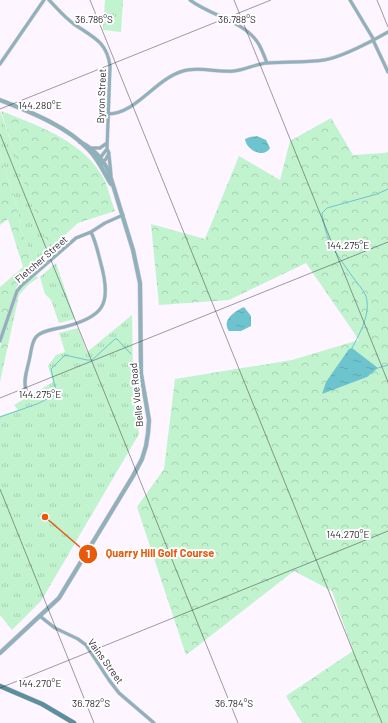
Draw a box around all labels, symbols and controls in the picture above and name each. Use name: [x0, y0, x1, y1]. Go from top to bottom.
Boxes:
text: 36.786°S: [75, 13, 113, 25]
text: 36.788°S: [218, 13, 256, 25]
street label: Byron Street: [94, 68, 108, 123]
text: 144.280°E: [18, 99, 62, 111]
street label: Fletcher Street: [12, 233, 70, 285]
text: 144.275°E: [327, 239, 369, 251]
street label: Belle Vue Road: [127, 362, 145, 428]
text: 144.275°E: [19, 388, 61, 400]
text: 144.270°E: [327, 528, 369, 540]
callout: Quarry Hill Golf Course: [78, 542, 222, 565]
text: 1: [86, 546, 90, 560]
text: Quarry Hill Golf Course: [106, 546, 214, 559]
street label: Vains Street: [86, 636, 127, 686]
text: 144.270°E: [19, 677, 61, 689]
text: 36.782°S: [72, 697, 110, 709]
text: 36.784°S: [215, 697, 253, 709]

